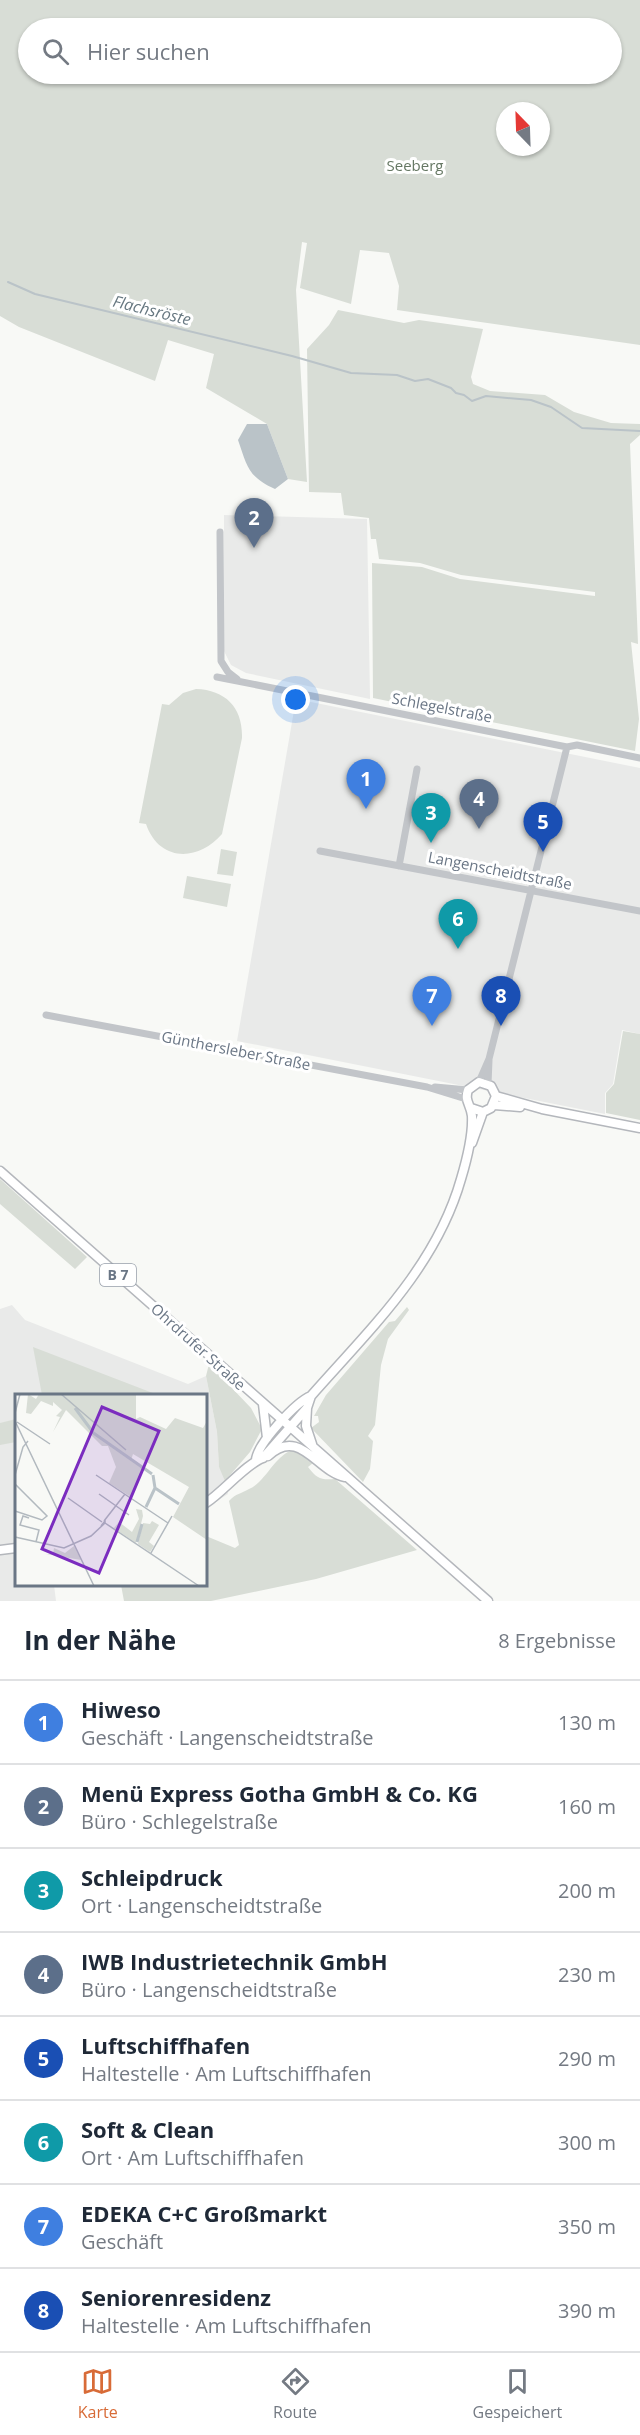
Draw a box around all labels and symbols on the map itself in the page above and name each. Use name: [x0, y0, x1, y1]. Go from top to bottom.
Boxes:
north arrow: [496, 102, 550, 156]
park label: Seeberg: [387, 155, 443, 175]
water label: Flachsröste: [111, 290, 193, 330]
pin: 2: [234, 498, 274, 548]
your location: [281, 685, 310, 714]
street label: Schlegelstraße: [390, 687, 494, 727]
pin: 1: [346, 760, 386, 809]
pin: 4: [460, 780, 498, 829]
pin: 3: [412, 794, 450, 843]
pin: 5: [524, 802, 562, 852]
street label: Langenscheidtstraße: [427, 846, 574, 894]
pin: 6: [438, 900, 478, 949]
pin: 7: [412, 976, 452, 1026]
pin: 8: [482, 976, 520, 1026]
street label: Günthersleber Straße: [160, 1026, 312, 1074]
road number: B 7: [100, 1264, 136, 1286]
street label: Ohrdrufer Straße: [147, 1298, 250, 1394]
inset map: [15, 1394, 207, 1586]

